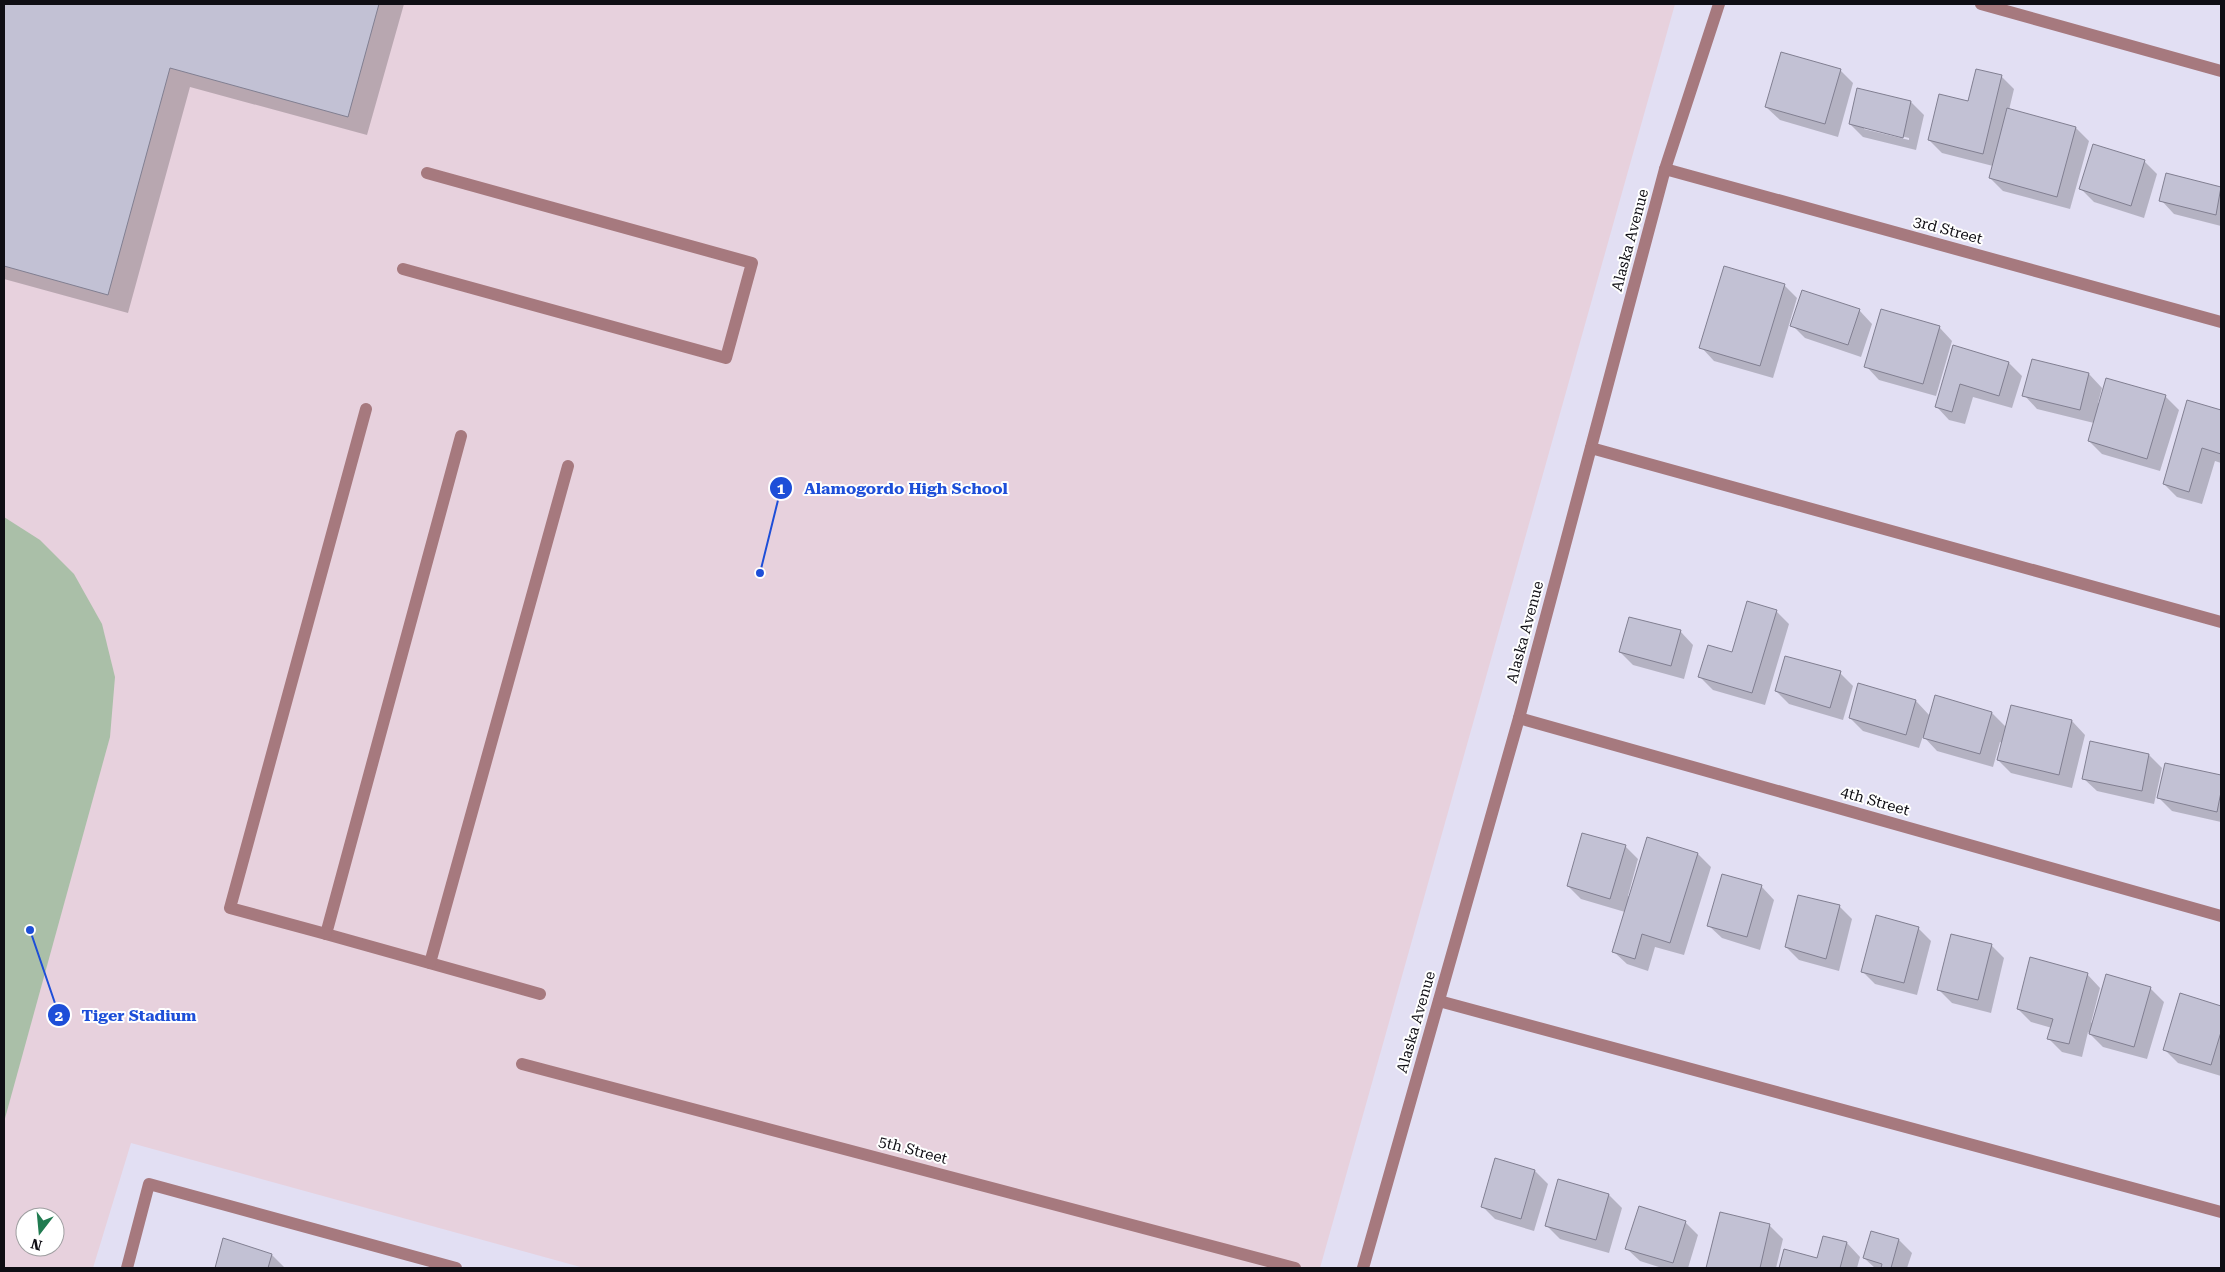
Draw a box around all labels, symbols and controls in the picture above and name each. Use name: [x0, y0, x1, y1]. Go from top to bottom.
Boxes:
street label: Alaska Avenue: [1608, 187, 1652, 293]
street label: 3rd Street: [1911, 212, 1985, 248]
callout: Alamogordo High School: [769, 473, 1018, 504]
text: Alamogordo High School: [804, 479, 1009, 498]
text: 1: [777, 480, 786, 498]
street label: Alaska Avenue: [1503, 579, 1547, 685]
street label: 4th Street: [1839, 783, 1912, 819]
street label: Alaska Avenue: [1393, 969, 1439, 1075]
callout: Tiger Stadium: [47, 1000, 207, 1031]
text: Tiger Stadium: [81, 1006, 197, 1025]
text: 2: [55, 1007, 63, 1025]
street label: 5th Street: [877, 1132, 950, 1168]
north arrow: [15, 1207, 65, 1257]
text: N: [29, 1235, 44, 1254]

